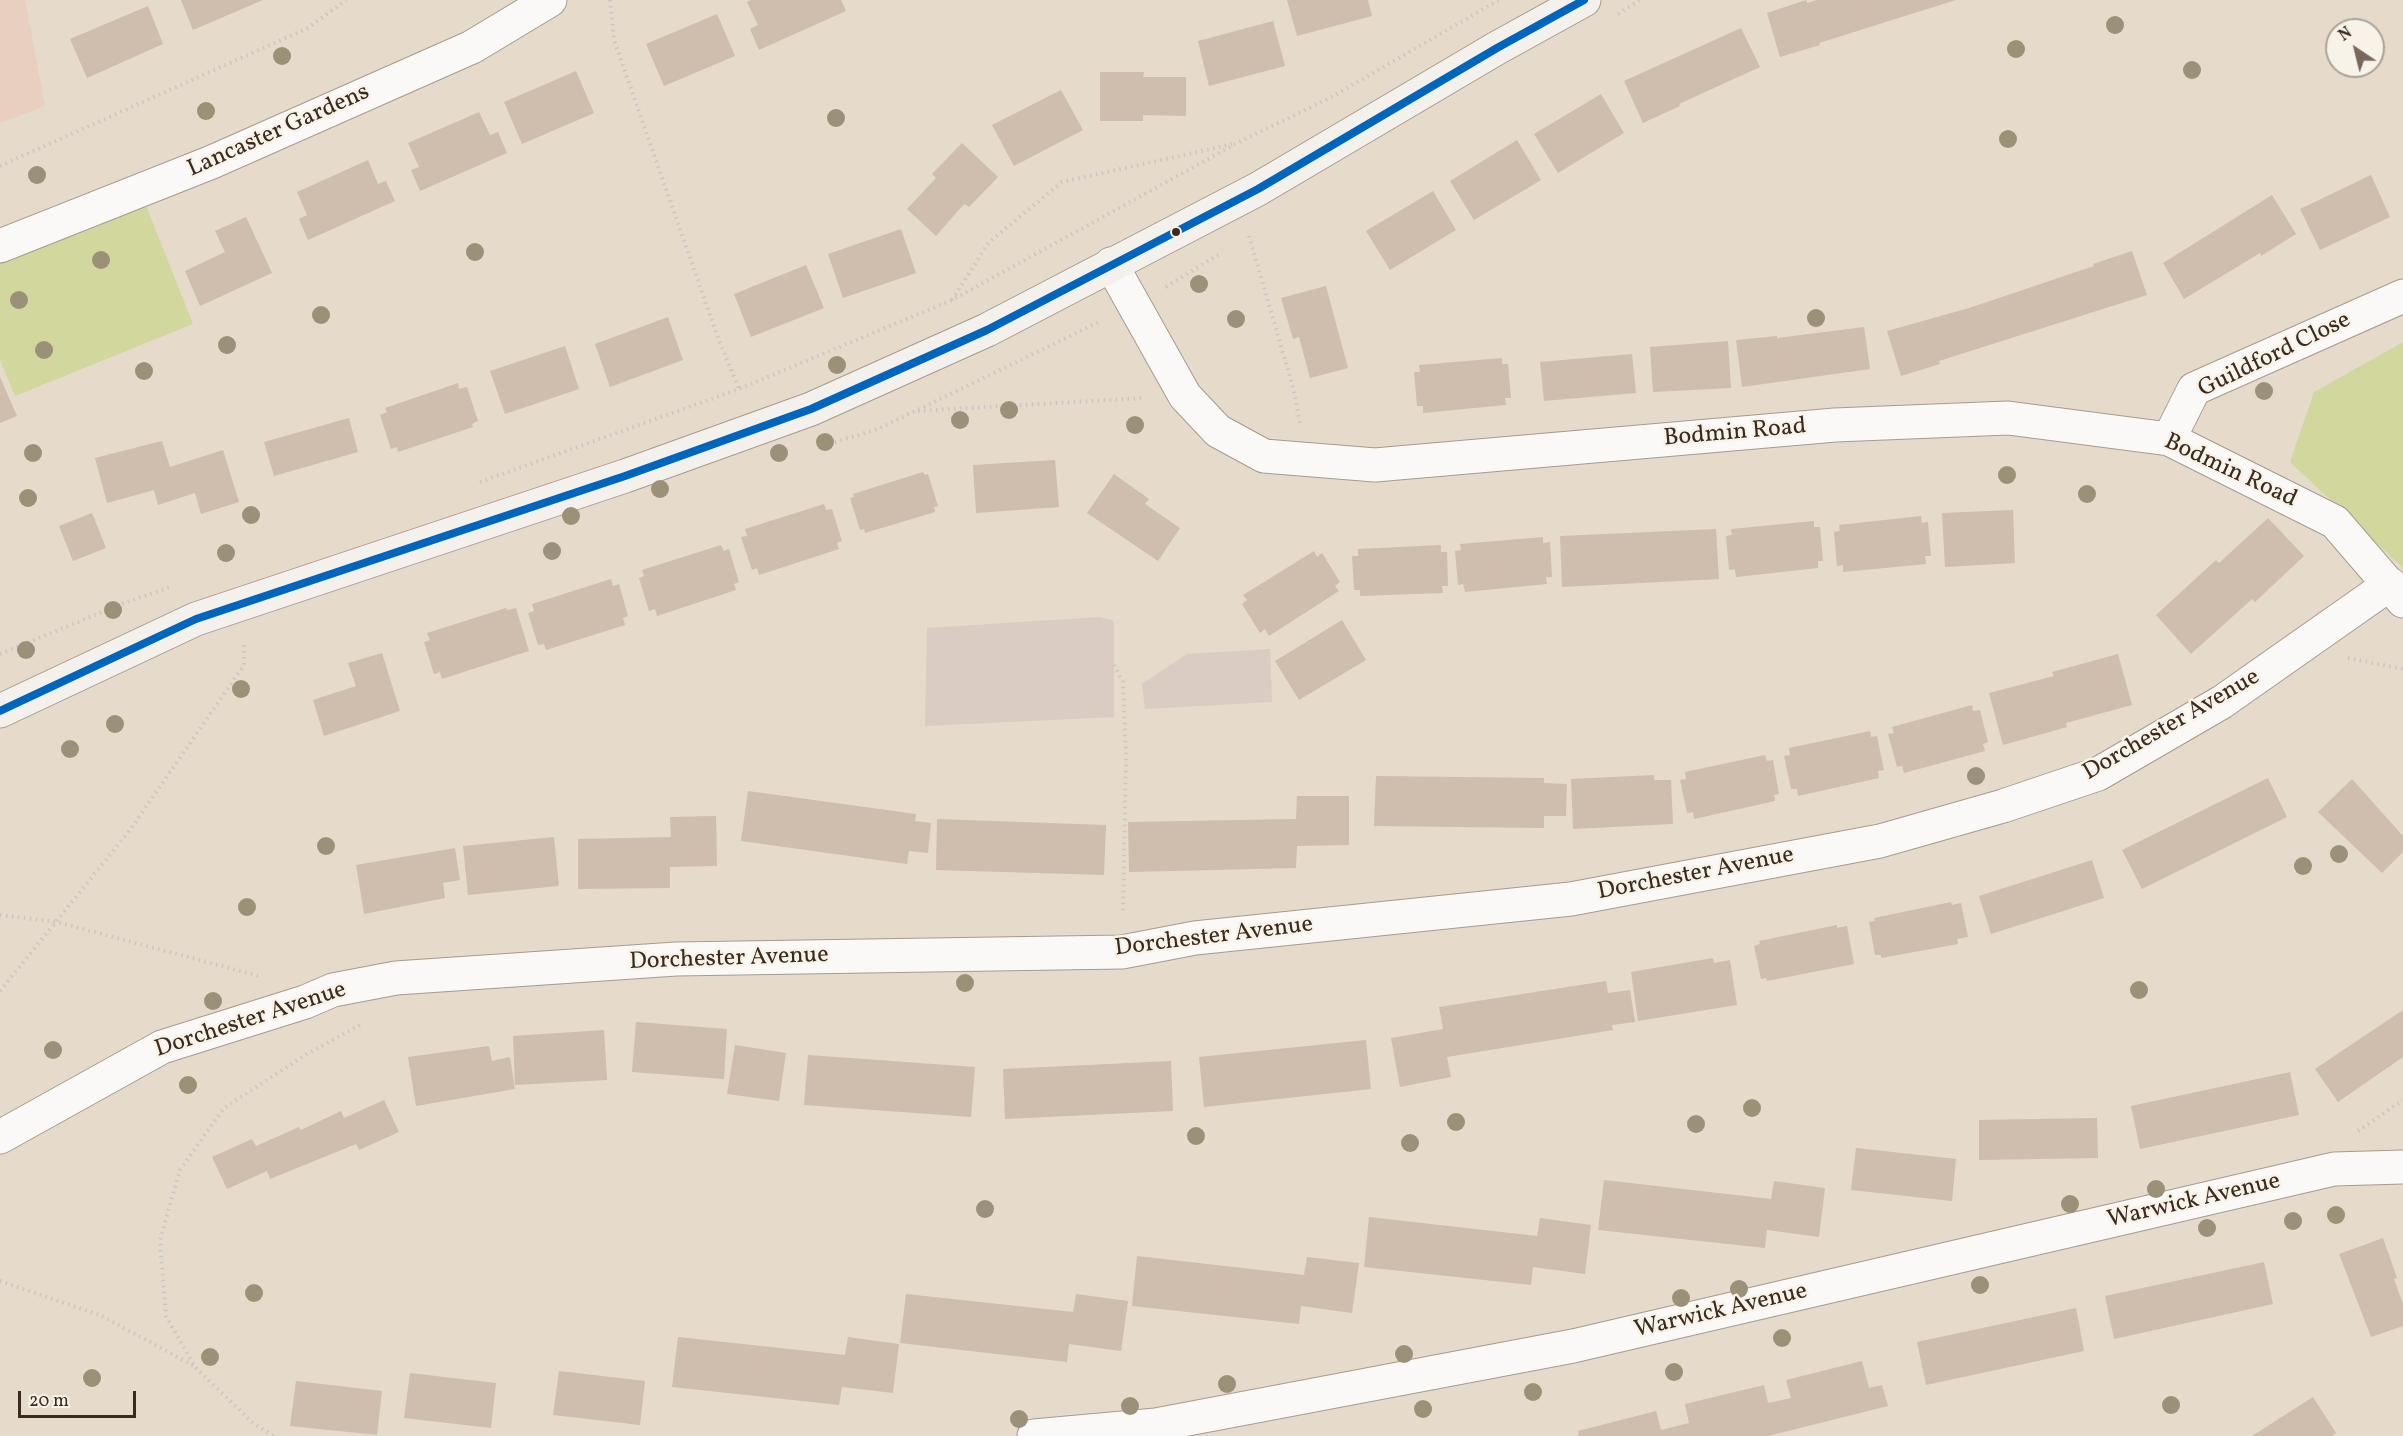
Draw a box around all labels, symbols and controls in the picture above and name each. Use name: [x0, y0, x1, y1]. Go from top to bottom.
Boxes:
north arrow: [2325, 18, 2385, 78]
text: N: [2335, 23, 2357, 47]
street label: Lancaster Gardens: [184, 79, 374, 185]
unlabelled marker: [1170, 226, 1182, 238]
street label: Guildford Close: [2194, 307, 2356, 405]
street label: Bodmin Road: [1662, 413, 1808, 455]
street label: Bodmin Road: [2159, 429, 2301, 515]
street label: Dorchester Avenue: [2078, 664, 2266, 788]
street label: Dorchester Avenue: [1595, 842, 1797, 908]
street label: Dorchester Avenue: [1113, 912, 1315, 964]
street label: Dorchester Avenue: [629, 942, 829, 978]
street label: Dorchester Avenue: [152, 977, 350, 1065]
street label: Warwick Avenue: [2105, 1168, 2283, 1236]
street label: Warwick Avenue: [1632, 1278, 1810, 1346]
scale bar: [21, 1379, 140, 1417]
text: 20 m: [29, 1389, 69, 1414]

